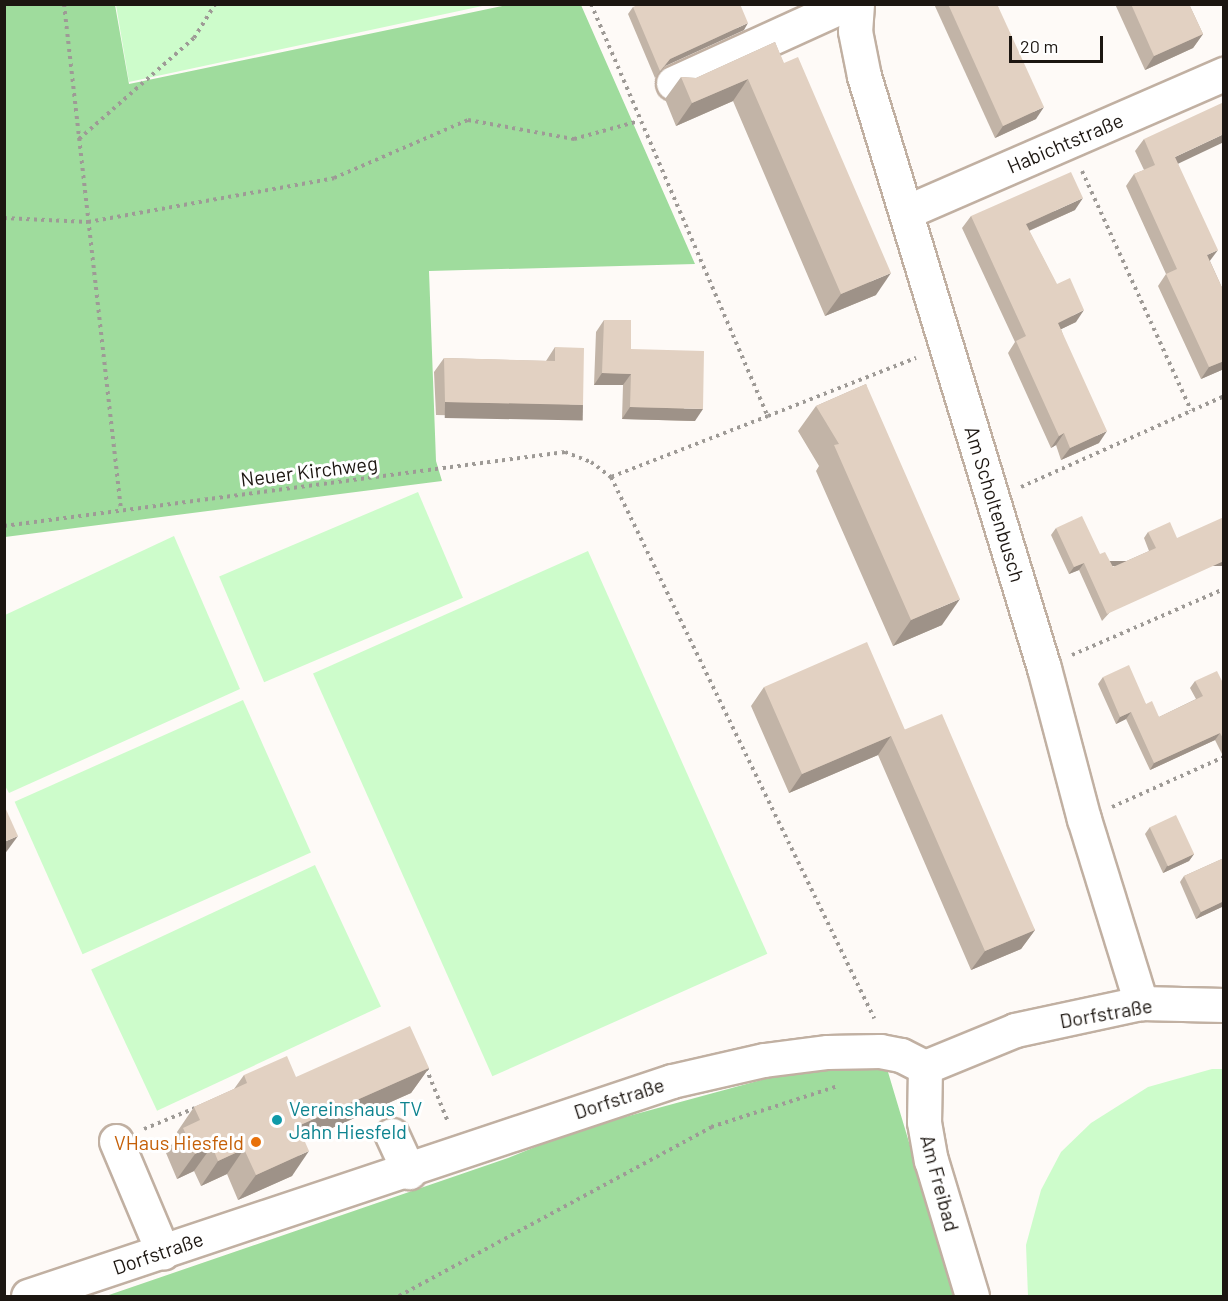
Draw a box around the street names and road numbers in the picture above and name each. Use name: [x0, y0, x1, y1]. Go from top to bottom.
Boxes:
street label: Habichtstraße: [1003, 108, 1127, 178]
street label: Am Scholtenbusch: [960, 423, 1030, 585]
street label: Neuer Kirchweg: [239, 451, 379, 491]
street label: Dorfstraße: [1058, 993, 1154, 1033]
street label: Dorfstraße: [571, 1072, 667, 1124]
street label: Am Freibad: [916, 1132, 964, 1234]
street label: Dorfstraße: [110, 1226, 206, 1280]

